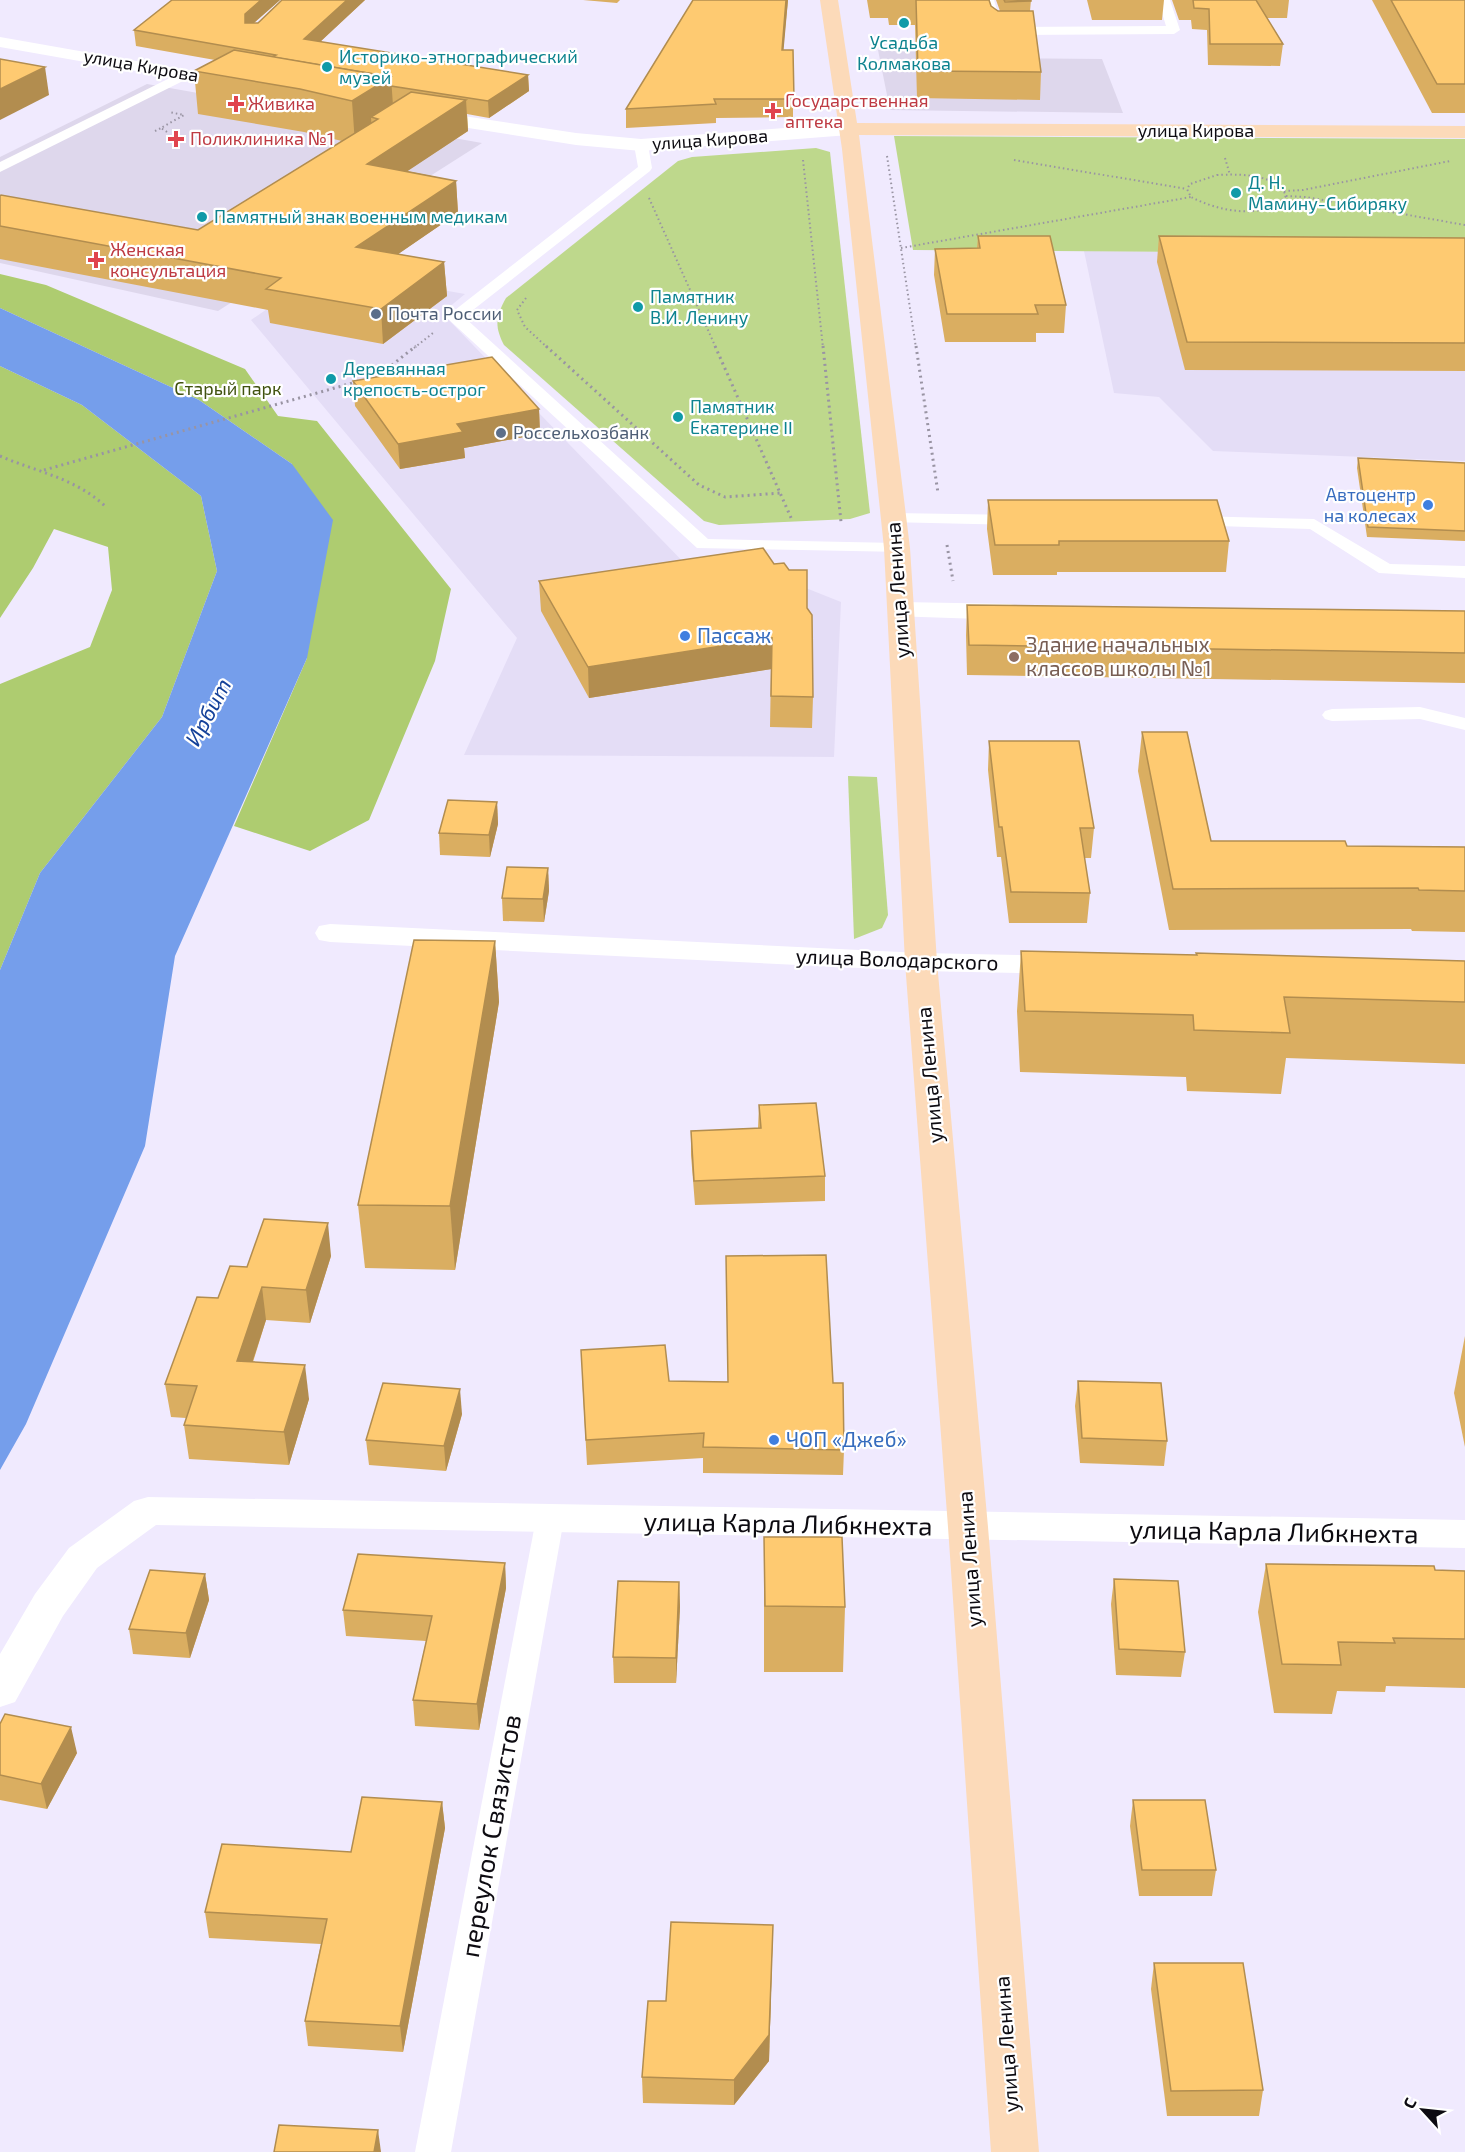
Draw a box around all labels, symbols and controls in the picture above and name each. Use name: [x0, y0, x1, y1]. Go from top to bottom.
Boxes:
marker: Усадьба Колмакова: [897, 16, 911, 30]
place label: Усадьба Колмакова: [857, 31, 951, 74]
street label: улица Кирова: [82, 44, 200, 86]
place label: Историко-этнографический музей: [339, 45, 578, 88]
marker: Историко-этнографический музей: [320, 60, 334, 74]
place label: Государственная аптека: [785, 89, 929, 132]
place label: Живика: [248, 92, 315, 114]
marker: Живика: [229, 97, 243, 111]
marker: Государственная аптека: [766, 104, 780, 118]
street label: улица Кирова: [1138, 119, 1254, 141]
street label: улица Кирова: [651, 124, 769, 154]
place label: Поликлиника №1: [190, 127, 334, 149]
marker: Поликлиника №1: [167, 130, 185, 148]
place label: Д. Н. Мамину-Сибиряку: [1248, 171, 1408, 214]
marker: Д. Н. Мамину-Сибиряку: [1229, 186, 1243, 200]
place label: Памятный знак военным медикам: [214, 205, 508, 227]
marker: Памятный знак военным медикам: [195, 210, 209, 224]
place label: Женская консультация: [110, 238, 226, 281]
marker: Женская консультация: [87, 251, 105, 269]
place label: Памятник В.И. Ленину: [650, 285, 749, 328]
marker: Памятник В.И. Ленину: [631, 300, 645, 314]
place label: Почта России: [388, 302, 502, 324]
marker: Почта России: [369, 307, 383, 321]
place label: Деревянная крепость-острог: [343, 357, 486, 400]
marker: Деревянная крепость-острог: [324, 372, 338, 386]
park label: Старый парк: [174, 377, 282, 399]
place label: Памятник Екатерине II: [690, 395, 793, 438]
marker: Памятник Екатерине II: [671, 410, 685, 424]
place label: Россельхозбанк: [513, 421, 650, 443]
marker: Россельхозбанк: [494, 426, 508, 440]
place label: Автоцентр на колесах: [1324, 483, 1416, 526]
marker: Автоцентр на колесах: [1421, 498, 1435, 512]
street label: улица Ленина: [879, 521, 915, 659]
place label: Пассаж: [697, 622, 771, 647]
marker: Пассаж: [678, 629, 692, 643]
place label: Здание начальных классов школы №1: [1026, 631, 1212, 680]
marker: Здание начальных классов школы №1: [1007, 650, 1021, 664]
water label: Ирбит: [179, 674, 236, 750]
street label: улица Володарского: [795, 942, 999, 976]
street label: улица Ленина: [910, 1006, 948, 1144]
place label: ЧОП «Джеб»: [786, 1426, 907, 1451]
marker: ЧОП «Джеб»: [767, 1433, 781, 1447]
street label: улица Ленина: [951, 1490, 987, 1628]
street label: улица Карла Либкнехта: [643, 1504, 933, 1542]
street label: улица Карла Либкнехта: [1129, 1512, 1419, 1550]
street label: переулок Связистов: [453, 1712, 527, 1960]
street label: улица Ленина: [988, 1975, 1024, 2113]
north arrow: [1393, 2080, 1453, 2140]
text: С: [1399, 2094, 1420, 2111]

